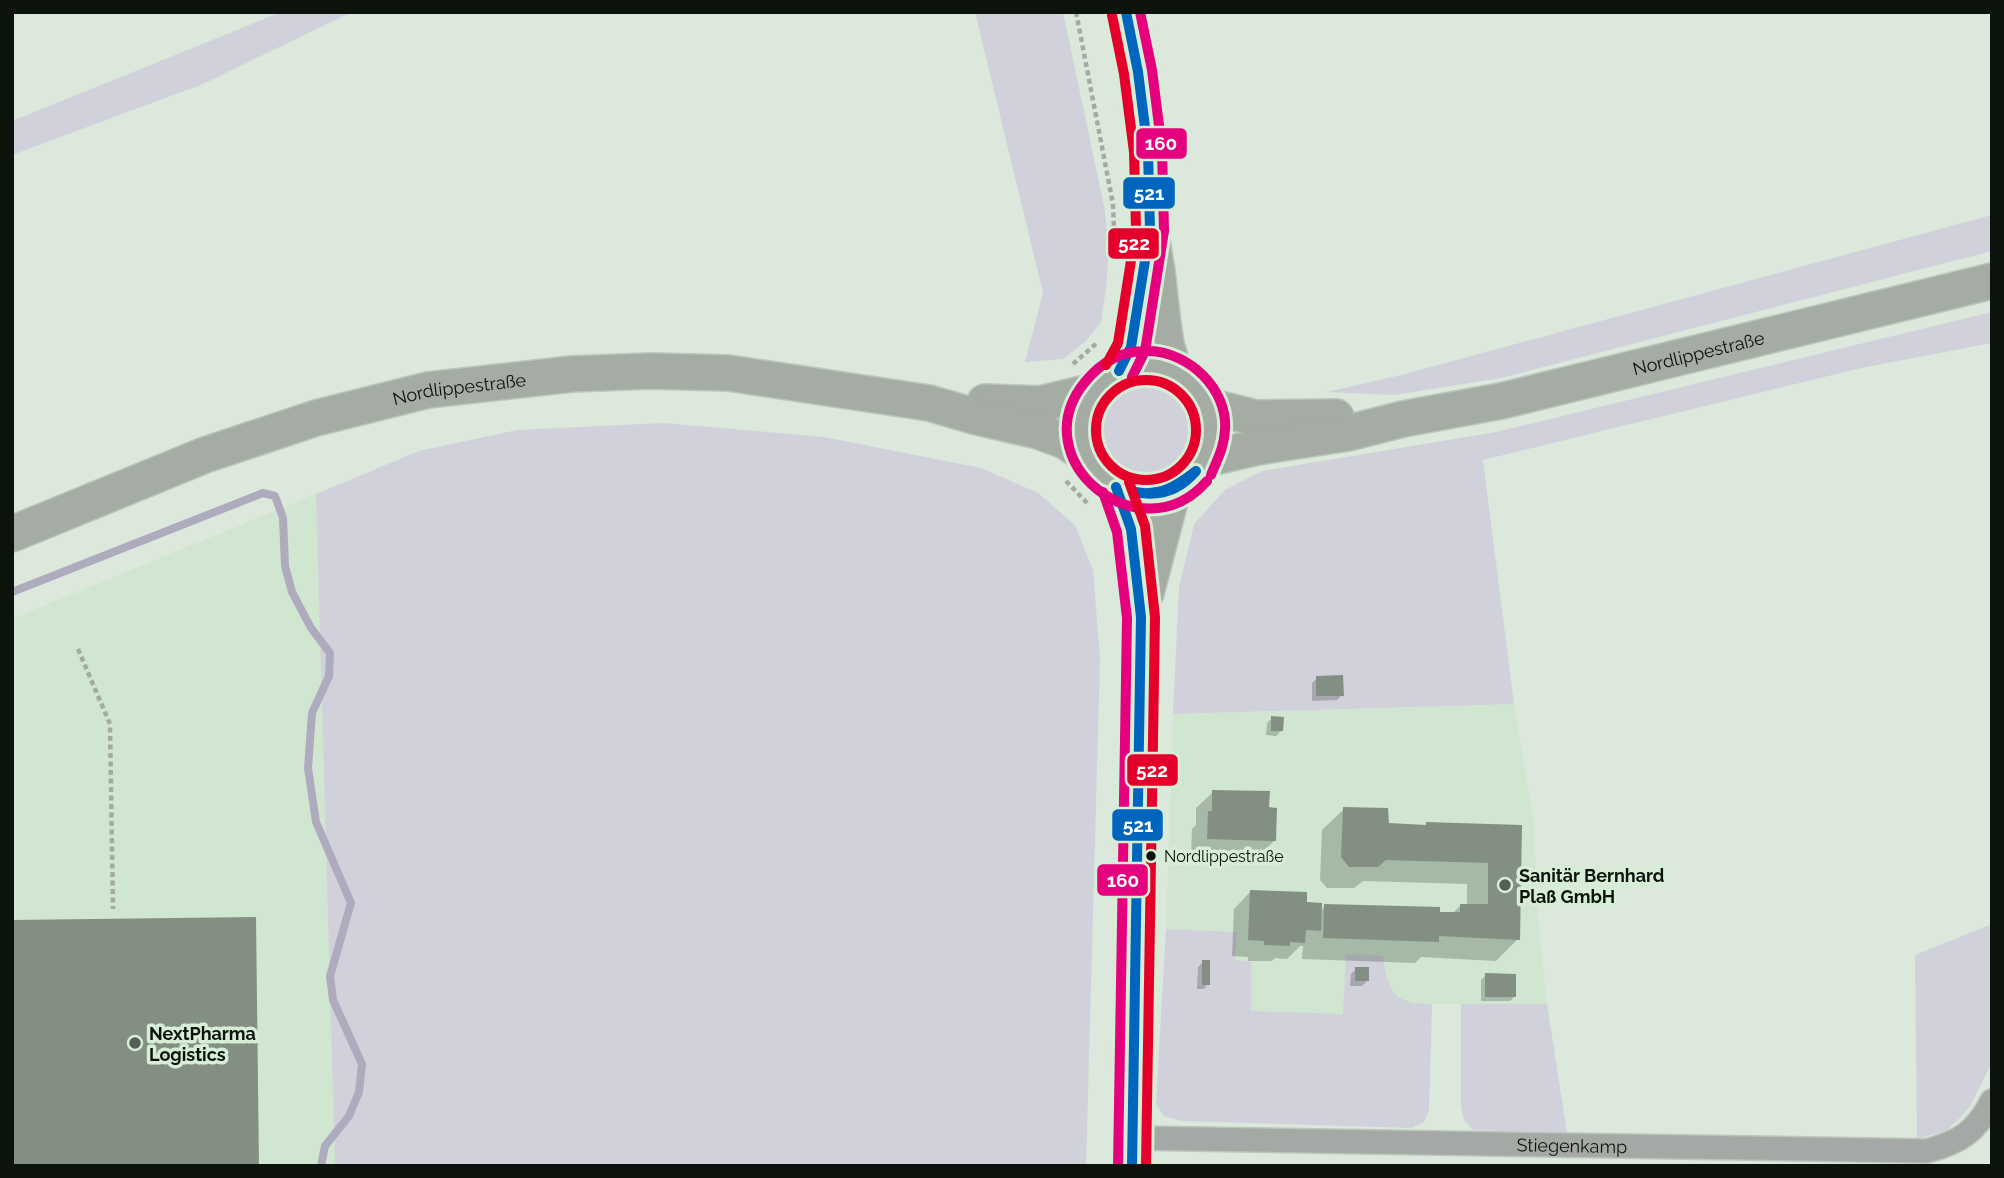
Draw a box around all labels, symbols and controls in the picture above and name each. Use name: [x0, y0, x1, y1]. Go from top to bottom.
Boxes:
line badge: 160: [1135, 127, 1188, 160]
text: 160: [1145, 132, 1177, 154]
line badge: 521: [1122, 176, 1176, 210]
text: 521: [1134, 182, 1164, 204]
line badge: 522: [1107, 227, 1160, 260]
text: 522: [1118, 232, 1150, 254]
street label: Nordlippestraße: [1630, 326, 1767, 379]
street label: Nordlippestraße: [390, 369, 527, 409]
line badge: 522: [1126, 753, 1179, 787]
text: 522: [1136, 759, 1168, 781]
line badge: 521: [1111, 808, 1164, 842]
text: 521: [1123, 814, 1153, 836]
place label: Nordlippestraße: [1164, 847, 1284, 866]
marker: Nordlippestraße: [1144, 849, 1158, 863]
line badge: 160: [1096, 863, 1149, 897]
place label: Sanitär Bernhard Plaß GmbH: [1519, 865, 1664, 907]
text: 160: [1107, 869, 1139, 891]
marker: Sanitär Bernhard Plaß GmbH: [1497, 877, 1513, 893]
place label: NextPharma Logistics: [149, 1023, 256, 1065]
marker: NextPharma Logistics: [127, 1035, 143, 1051]
street label: Stiegenkamp: [1517, 1134, 1627, 1157]

